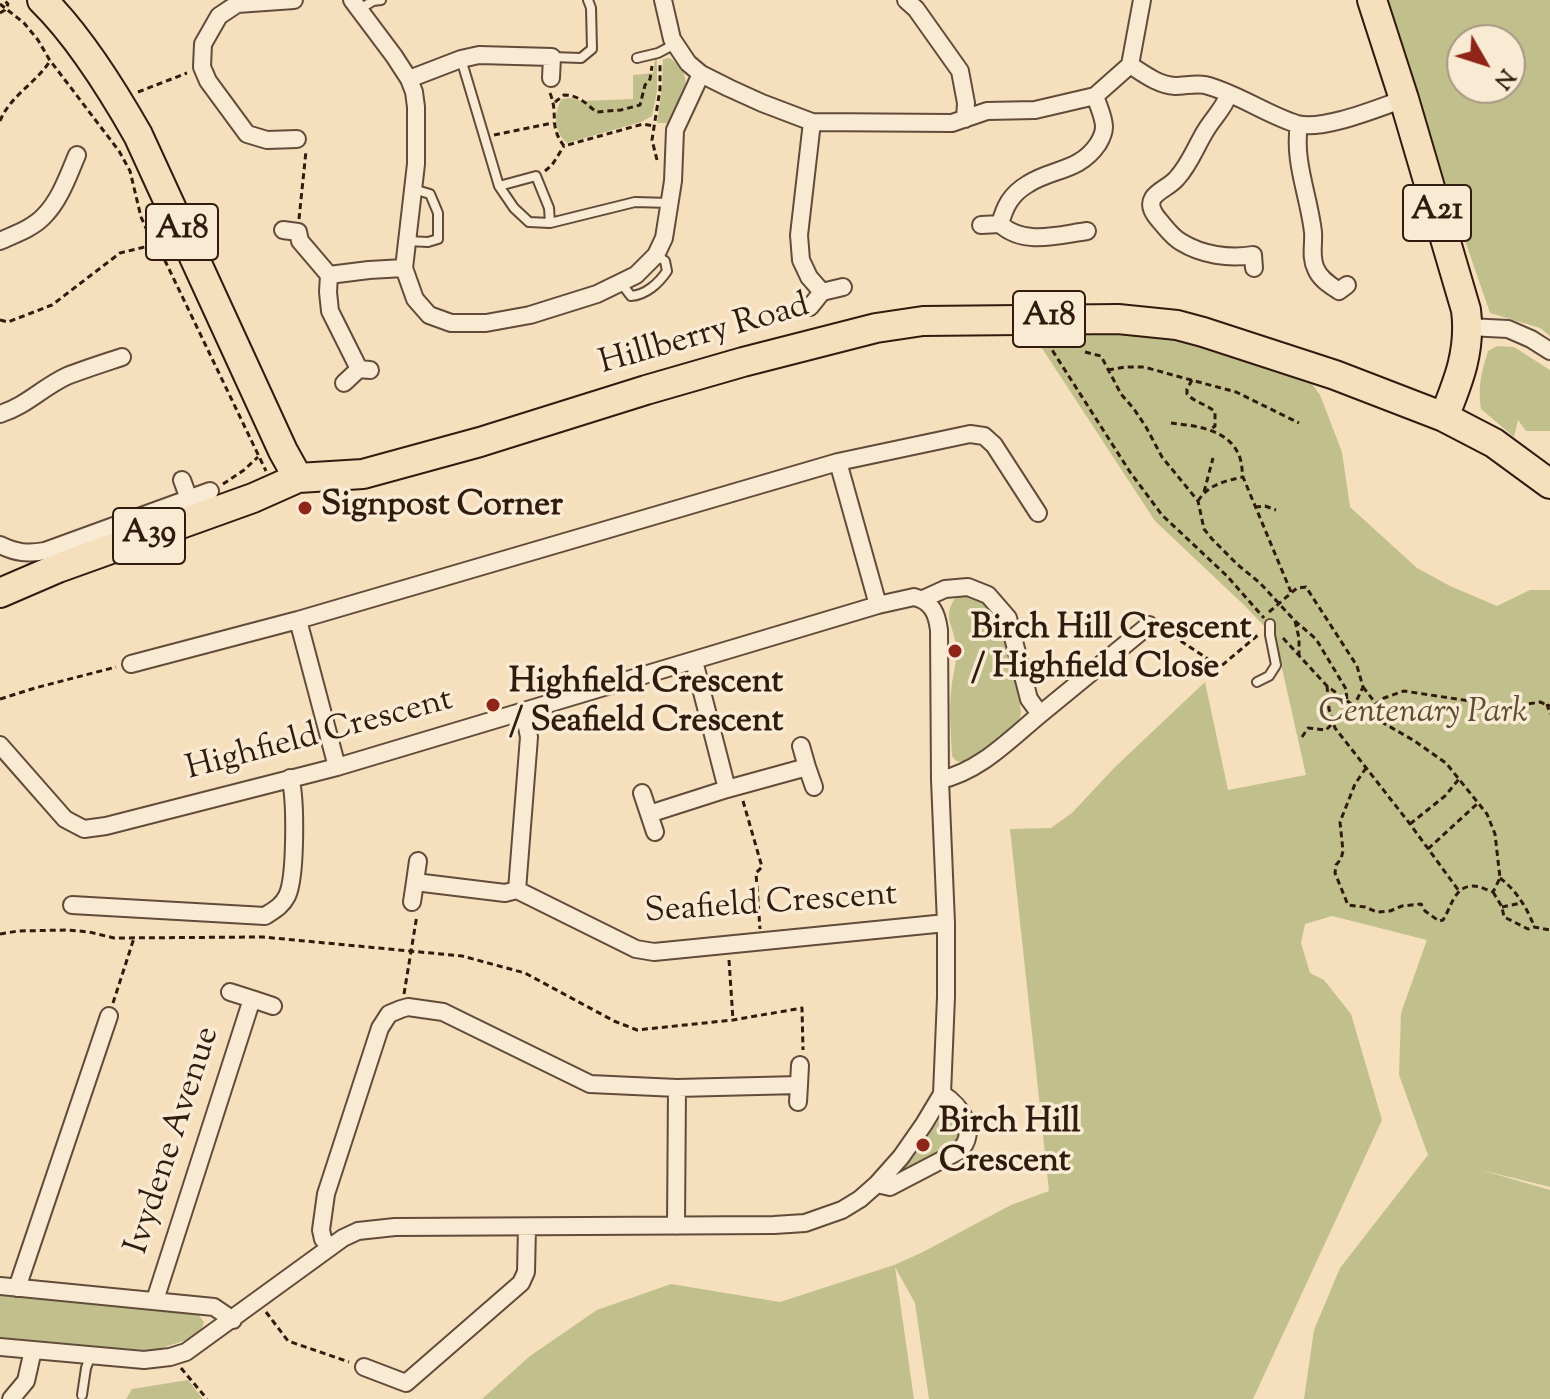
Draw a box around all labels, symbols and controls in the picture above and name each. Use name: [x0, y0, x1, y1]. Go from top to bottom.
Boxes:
north arrow: [1446, 24, 1526, 104]
text: N: [1485, 61, 1521, 95]
road number: A21: [1403, 185, 1471, 241]
road number: A18: [146, 204, 218, 260]
street label: Hillberry Road: [595, 288, 815, 386]
road number: A18: [1013, 291, 1085, 347]
place label: Signpost Corner: [321, 488, 563, 528]
marker: Signpost Corner: [296, 499, 314, 517]
road number: A39: [113, 508, 185, 564]
place label: Birch Hill Crescent / Highfield Close: [971, 611, 1251, 690]
marker: Birch Hill Crescent / Highfield Close: [946, 642, 964, 660]
place label: Highfield Crescent / Seafield Crescent: [509, 665, 783, 744]
street label: Highfield Crescent: [182, 682, 458, 792]
park label: Centenary Park: [1318, 695, 1528, 735]
marker: Highfield Crescent / Seafield Crescent: [484, 696, 502, 714]
street label: Seafield Crescent: [643, 877, 899, 935]
street label: Ivydene Avenue: [119, 1022, 231, 1260]
place label: Birch Hill Crescent: [939, 1105, 1081, 1184]
marker: Birch Hill Crescent: [914, 1136, 932, 1154]

